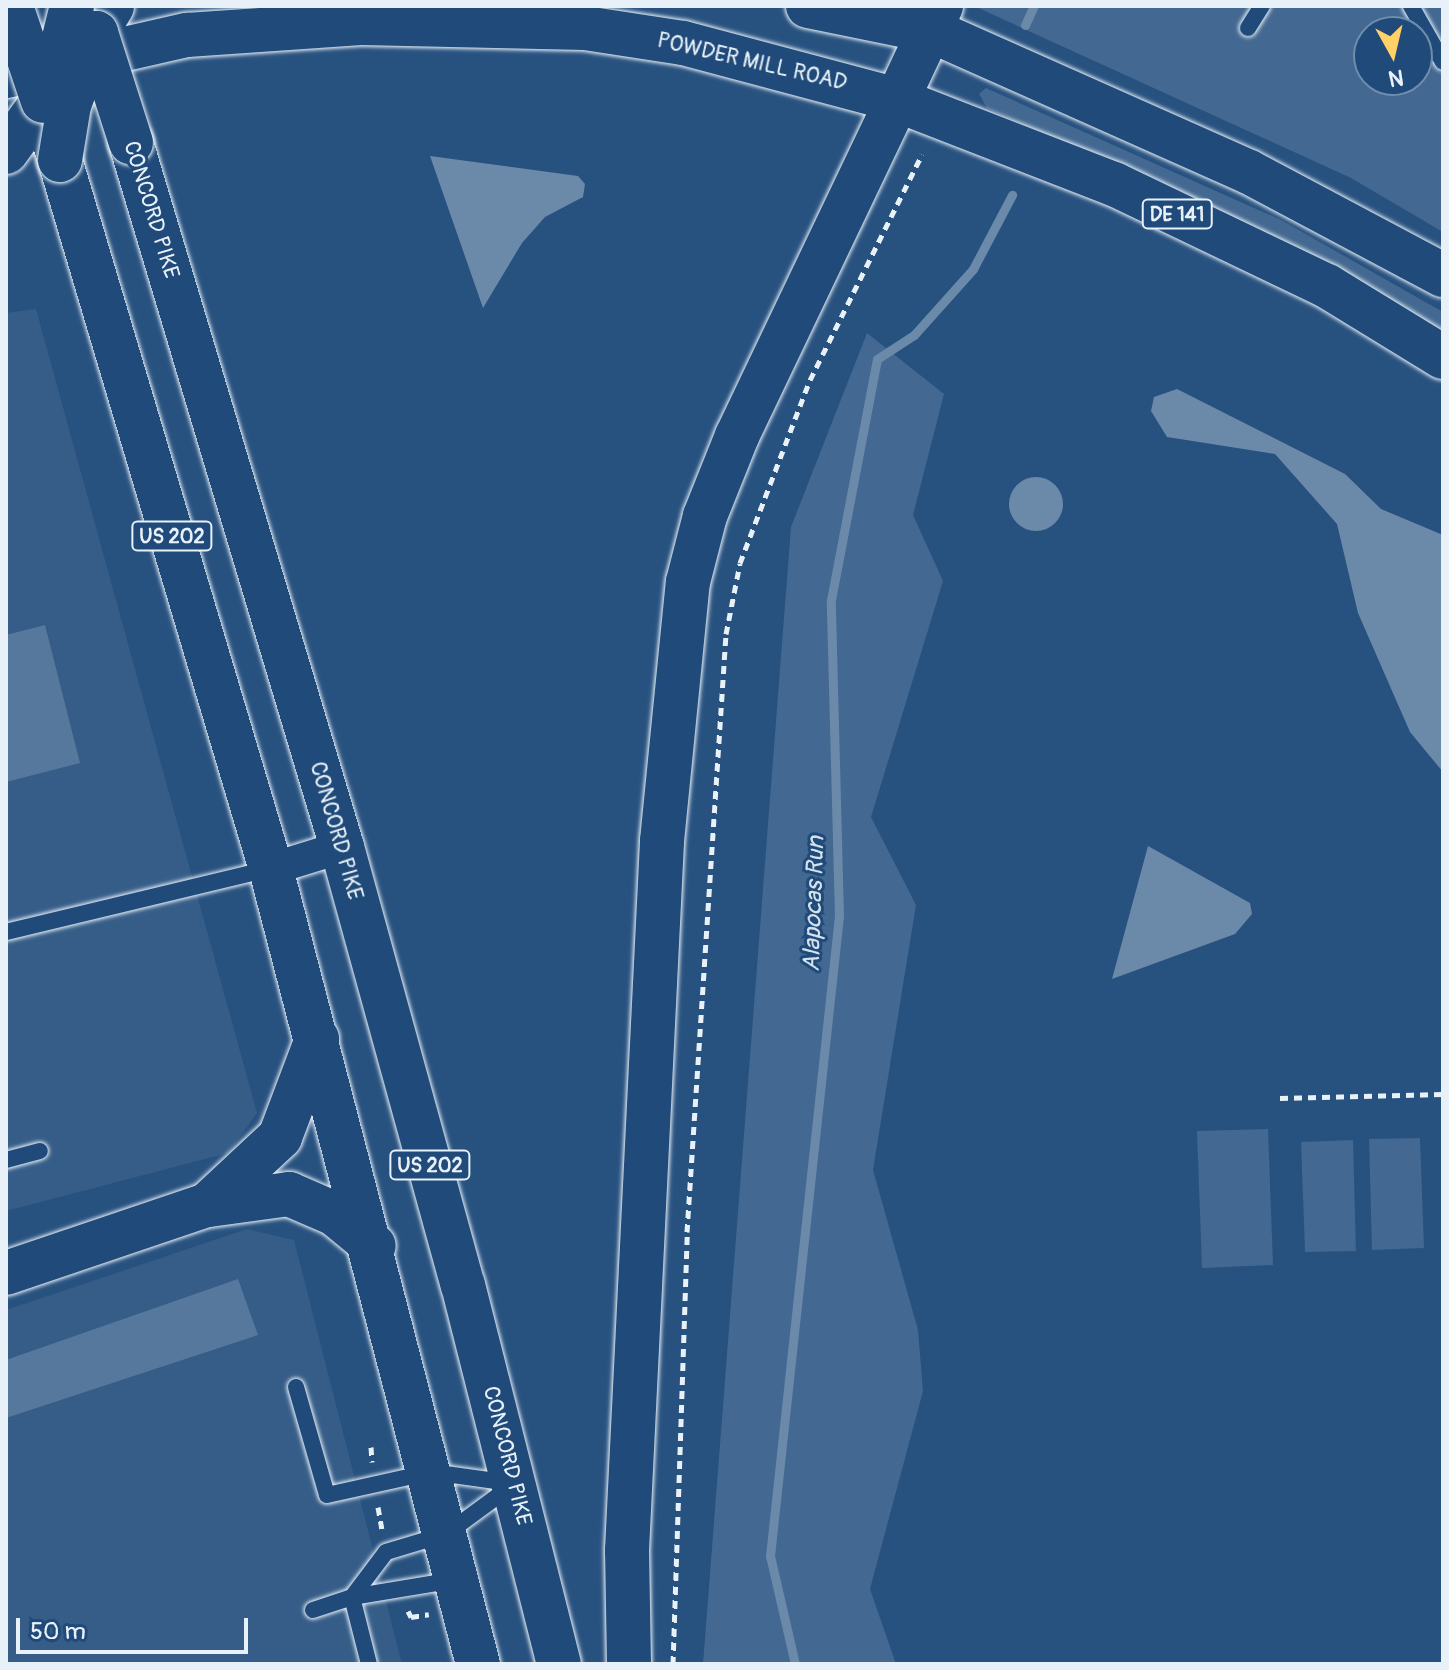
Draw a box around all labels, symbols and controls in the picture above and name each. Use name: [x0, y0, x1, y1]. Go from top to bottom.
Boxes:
north arrow: [1353, 16, 1433, 96]
street label: POWDER MILL ROAD: [654, 27, 850, 97]
text: N: [1387, 63, 1405, 93]
street label: CONCORD PIKE: [118, 138, 184, 282]
road number: DE 141: [1141, 198, 1213, 230]
road number: US 202: [130, 520, 214, 552]
street label: CONCORD PIKE: [304, 759, 368, 903]
water label: Alapocas Run: [797, 836, 831, 972]
road number: US 202: [388, 1149, 472, 1181]
street label: CONCORD PIKE: [477, 1384, 537, 1528]
scale bar: [20, 1602, 252, 1652]
text: 50 m: [30, 1617, 86, 1646]

